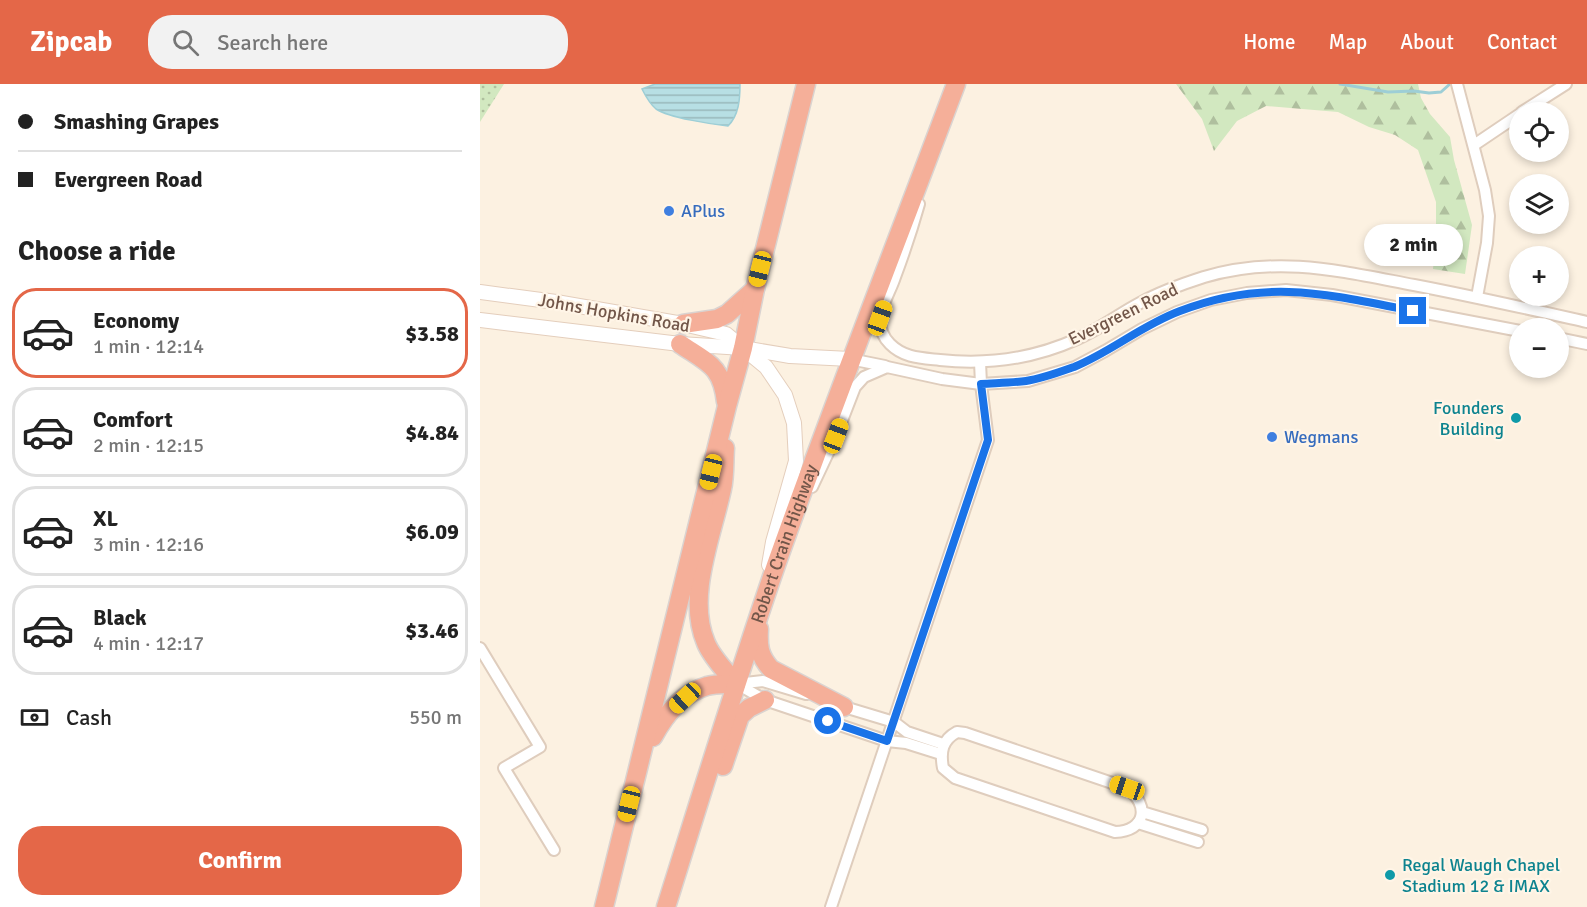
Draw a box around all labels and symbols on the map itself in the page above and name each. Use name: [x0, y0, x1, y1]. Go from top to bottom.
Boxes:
place label: APlus: [681, 200, 725, 222]
marker: APlus: [662, 204, 676, 218]
callout: 2 min: [1364, 224, 1462, 266]
car: [747, 249, 773, 289]
street label: Evergreen Road: [1065, 278, 1181, 350]
street label: Johns Hopkins Road: [536, 289, 692, 337]
route end: [1399, 297, 1426, 324]
car: [865, 298, 895, 338]
place label: Founders Building: [1433, 397, 1504, 440]
marker: Founders Building: [1509, 411, 1523, 425]
car: [821, 416, 851, 456]
place label: Wegmans: [1284, 426, 1358, 448]
marker: Wegmans: [1265, 430, 1279, 444]
car: [698, 452, 724, 492]
street label: Robert Crain Highway: [746, 461, 823, 626]
car: [666, 679, 704, 717]
route start: [814, 707, 841, 734]
car: [1107, 774, 1147, 802]
car: [616, 784, 642, 824]
place label: Regal Waugh Chapel Stadium 12 & IMAX: [1402, 854, 1560, 897]
marker: Regal Waugh Chapel Stadium 12 & IMAX: [1383, 868, 1397, 882]

